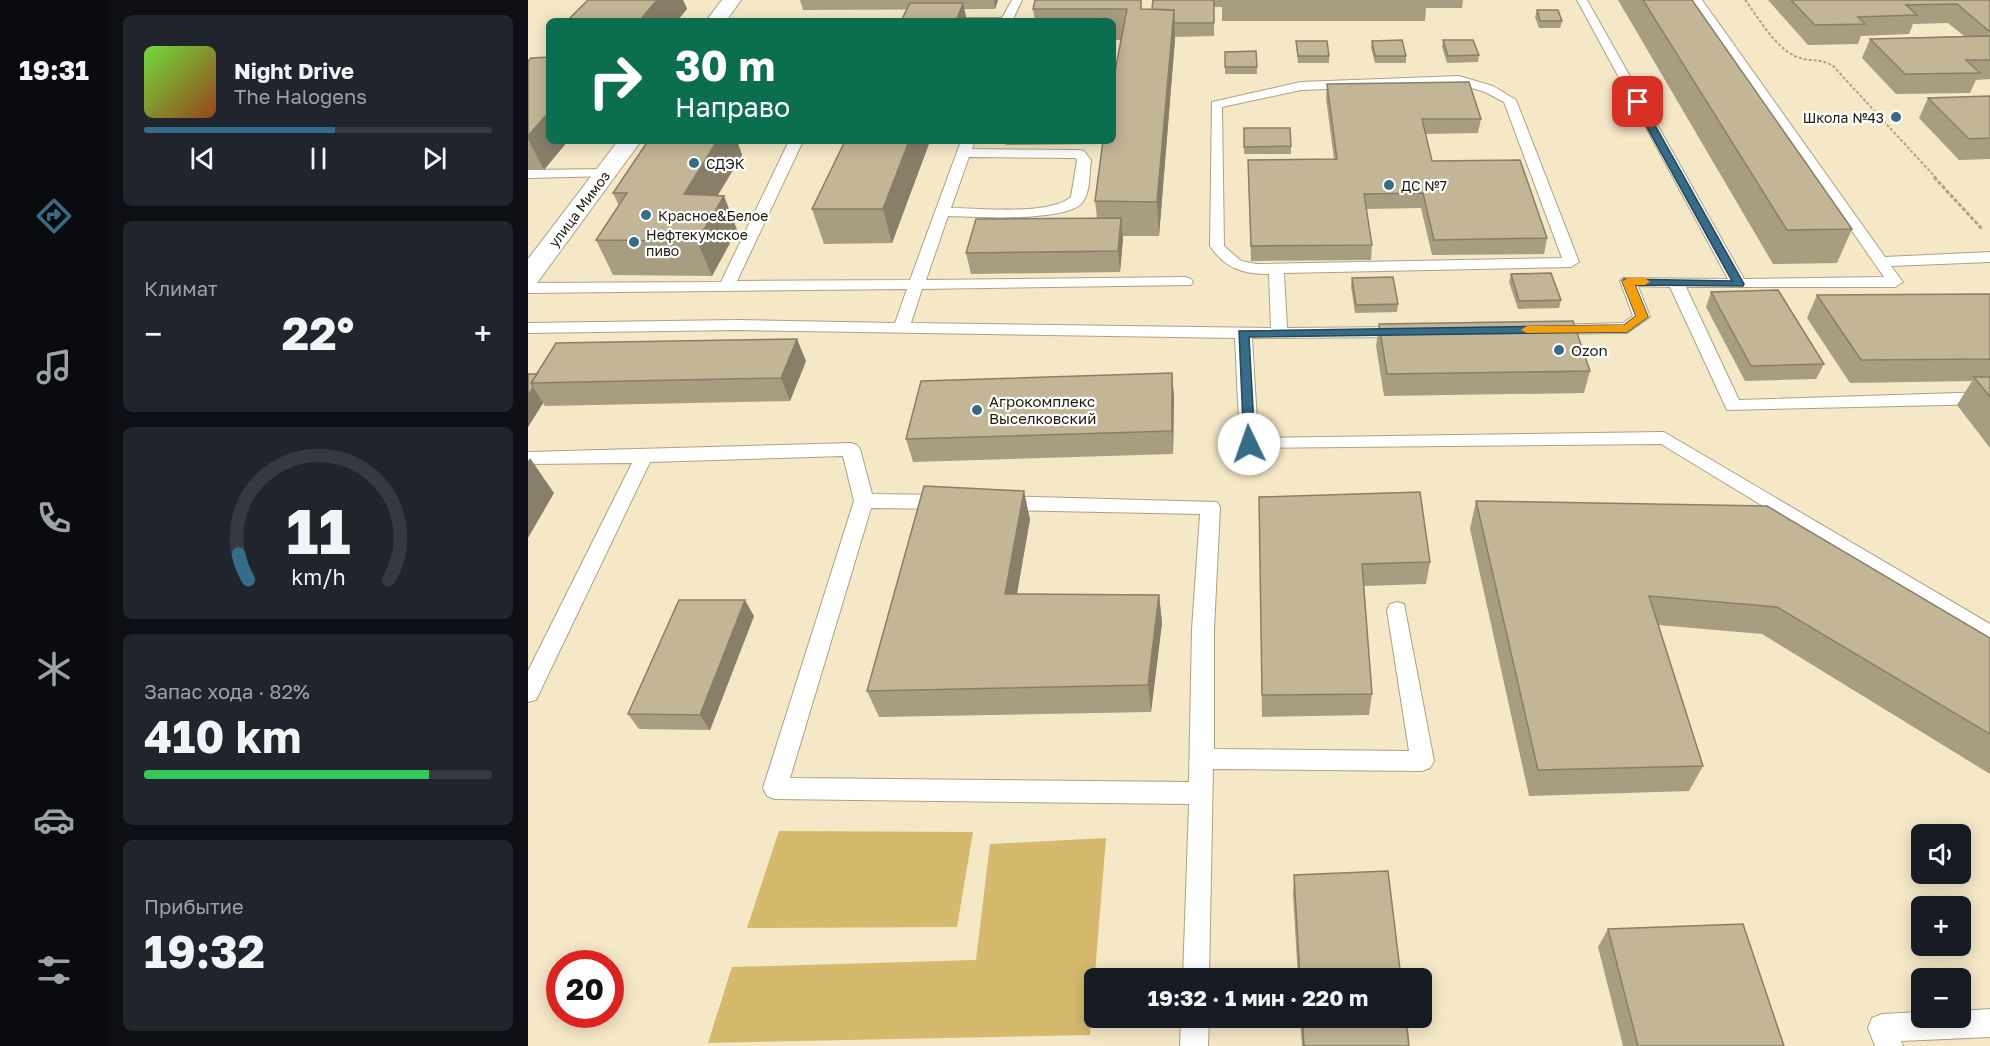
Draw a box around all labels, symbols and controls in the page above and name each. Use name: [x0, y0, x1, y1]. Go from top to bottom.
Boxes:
text: 30 m: [675, 40, 775, 90]
icon: right: [576, 42, 654, 120]
text: 19:31: [19, 54, 89, 86]
text: Night Drive: [234, 57, 354, 84]
pin: [1612, 76, 1663, 127]
text: The Halogens: [234, 84, 367, 108]
icon: arrive: [1621, 85, 1654, 118]
text: Направо: [675, 91, 790, 123]
place label: Школа №43: [1803, 109, 1884, 126]
marker: Школа №43: [1889, 110, 1903, 124]
icon: previous: [186, 142, 219, 175]
icon: pause: [302, 142, 335, 175]
icon: next: [418, 142, 451, 175]
place label: СДЭК: [706, 155, 745, 172]
marker: СДЭК: [687, 156, 701, 170]
street label: улица Мимоз: [545, 168, 613, 250]
place label: ДС №7: [1401, 177, 1447, 194]
marker: ДС №7: [1382, 178, 1396, 192]
icon: directions: [33, 195, 75, 237]
place label: Красное&Белое: [658, 207, 768, 224]
marker: Красное&Белое: [639, 208, 653, 222]
place label: Нефтекумское пиво: [646, 226, 748, 259]
marker: Нефтекумское пиво: [627, 235, 641, 249]
text: Климат: [144, 276, 218, 300]
text: 22°: [282, 306, 354, 360]
text: −: [144, 314, 162, 353]
text: +: [474, 314, 492, 353]
place label: Ozon: [1571, 341, 1608, 359]
marker: Ozon: [1552, 343, 1566, 357]
icon: music: [33, 346, 75, 388]
place label: Агрокомплекс Выселковский: [989, 392, 1096, 427]
marker: Агрокомплекс Выселковский: [970, 403, 984, 417]
position arrow: [1217, 412, 1281, 476]
text: 11: [286, 493, 350, 568]
icon: phone: [33, 497, 75, 539]
text: km/h: [291, 564, 345, 590]
icon: climate: [33, 648, 75, 690]
text: Запас хода · 82%: [144, 679, 310, 703]
text: 410 km: [144, 709, 301, 763]
icon: car: [33, 799, 75, 841]
map controls: [1911, 824, 1971, 1028]
button: sound: [1911, 824, 1971, 884]
text: Прибытие: [144, 894, 244, 918]
button: +: [1911, 896, 1971, 956]
text: 19:32: [144, 924, 265, 978]
icon: filters: [33, 949, 75, 991]
speed limit sign: 20: [546, 950, 624, 1028]
button: −: [1911, 968, 1971, 1028]
text: 19:32 · 1 мин · 220 m: [1148, 984, 1368, 1011]

